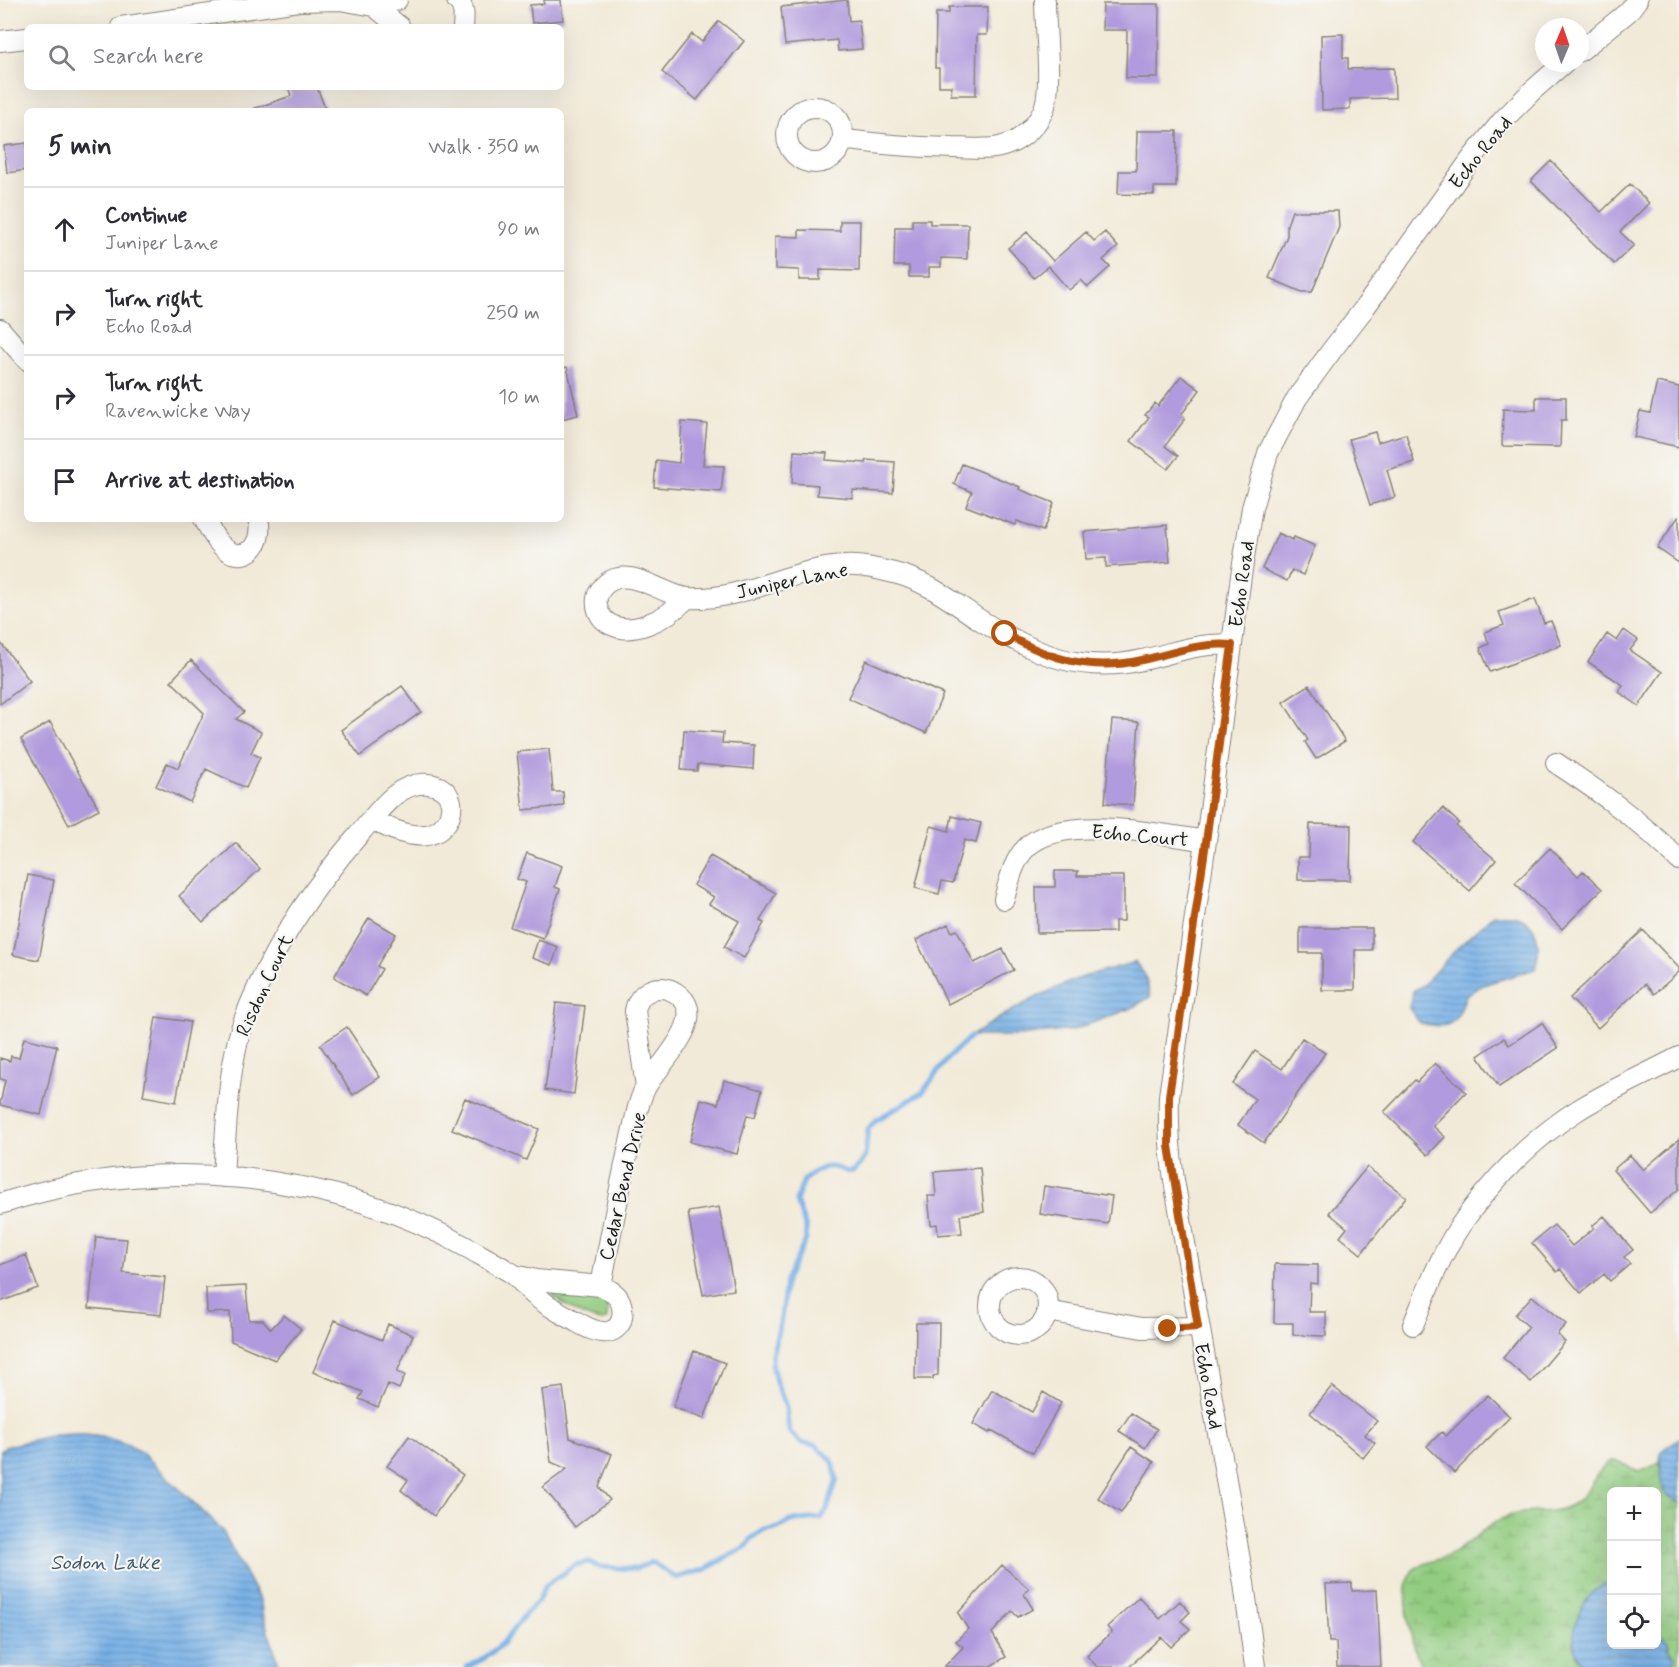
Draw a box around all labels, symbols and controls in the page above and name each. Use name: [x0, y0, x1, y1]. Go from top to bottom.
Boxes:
north arrow: [1535, 18, 1589, 72]
search box: [24, 24, 564, 90]
icon: search: [45, 41, 78, 74]
text: Search here: [93, 43, 204, 71]
street label: Echo Road: [1443, 111, 1519, 195]
text: 5 min: [48, 130, 112, 164]
text: Walk · 350 m: [428, 134, 540, 161]
text: Continue: [105, 202, 187, 230]
icon: ahead: [48, 213, 81, 246]
text: 90 m: [497, 216, 540, 243]
text: Juniper Lane: [105, 230, 219, 257]
text: Turn right: [105, 286, 203, 314]
icon: right: [48, 297, 81, 330]
text: 250 m: [486, 300, 540, 327]
text: Echo Road: [105, 314, 192, 341]
text: Turn right: [105, 370, 203, 398]
icon: right: [48, 381, 81, 414]
text: 10 m: [498, 384, 540, 411]
text: Ravenwicke Way: [105, 398, 251, 425]
icon: arrive: [48, 465, 81, 498]
text: Arrive at destination: [105, 467, 295, 495]
street label: Echo Road: [1223, 539, 1262, 629]
street label: Juniper Lane: [734, 556, 851, 606]
route start: [991, 620, 1017, 646]
street label: Echo Court: [1090, 819, 1189, 854]
street label: Risdon Court: [230, 930, 301, 1041]
street label: Cedar Bend Drive: [593, 1109, 654, 1263]
route end: [1154, 1315, 1180, 1341]
street label: Echo Road: [1187, 1341, 1228, 1431]
map controls: [1607, 1487, 1661, 1649]
button: +: [1607, 1487, 1661, 1541]
button: −: [1607, 1541, 1661, 1595]
water label: Sodon Lake: [50, 1549, 160, 1577]
button: locate: [1607, 1595, 1661, 1649]

